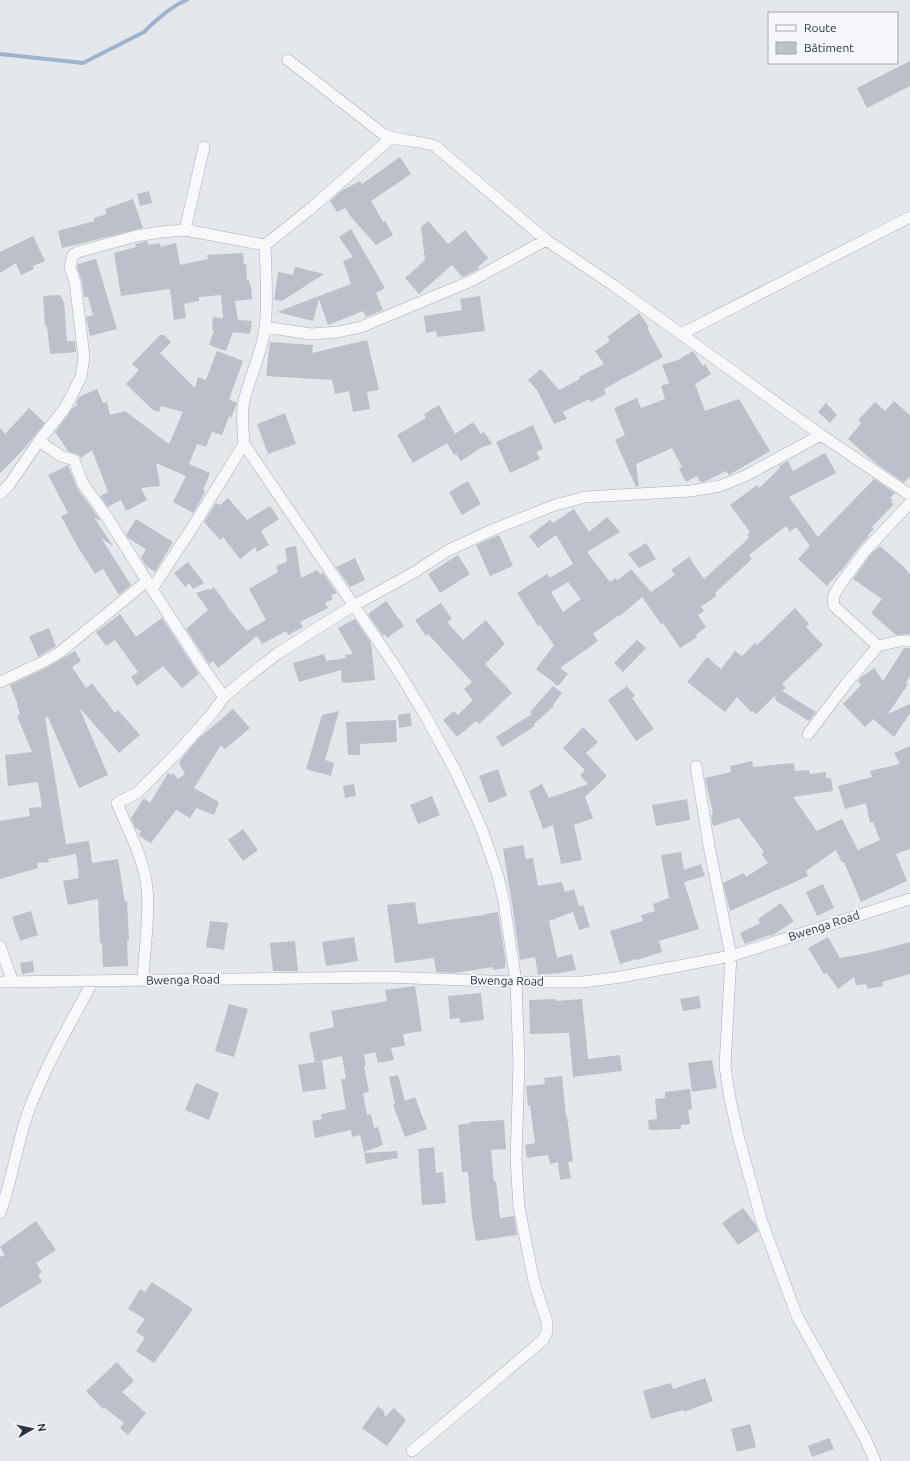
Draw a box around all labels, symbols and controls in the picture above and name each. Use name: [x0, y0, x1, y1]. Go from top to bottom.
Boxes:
legend: [768, 12, 898, 64]
text: Route: [804, 21, 837, 34]
text: Bâtiment: [804, 41, 854, 54]
street label: Bwenga Road: [787, 908, 861, 943]
street label: Bwenga Road: [146, 972, 220, 987]
street label: Bwenga Road: [470, 973, 544, 988]
north arrow: [12, 1409, 52, 1449]
text: N: [35, 1422, 48, 1432]

